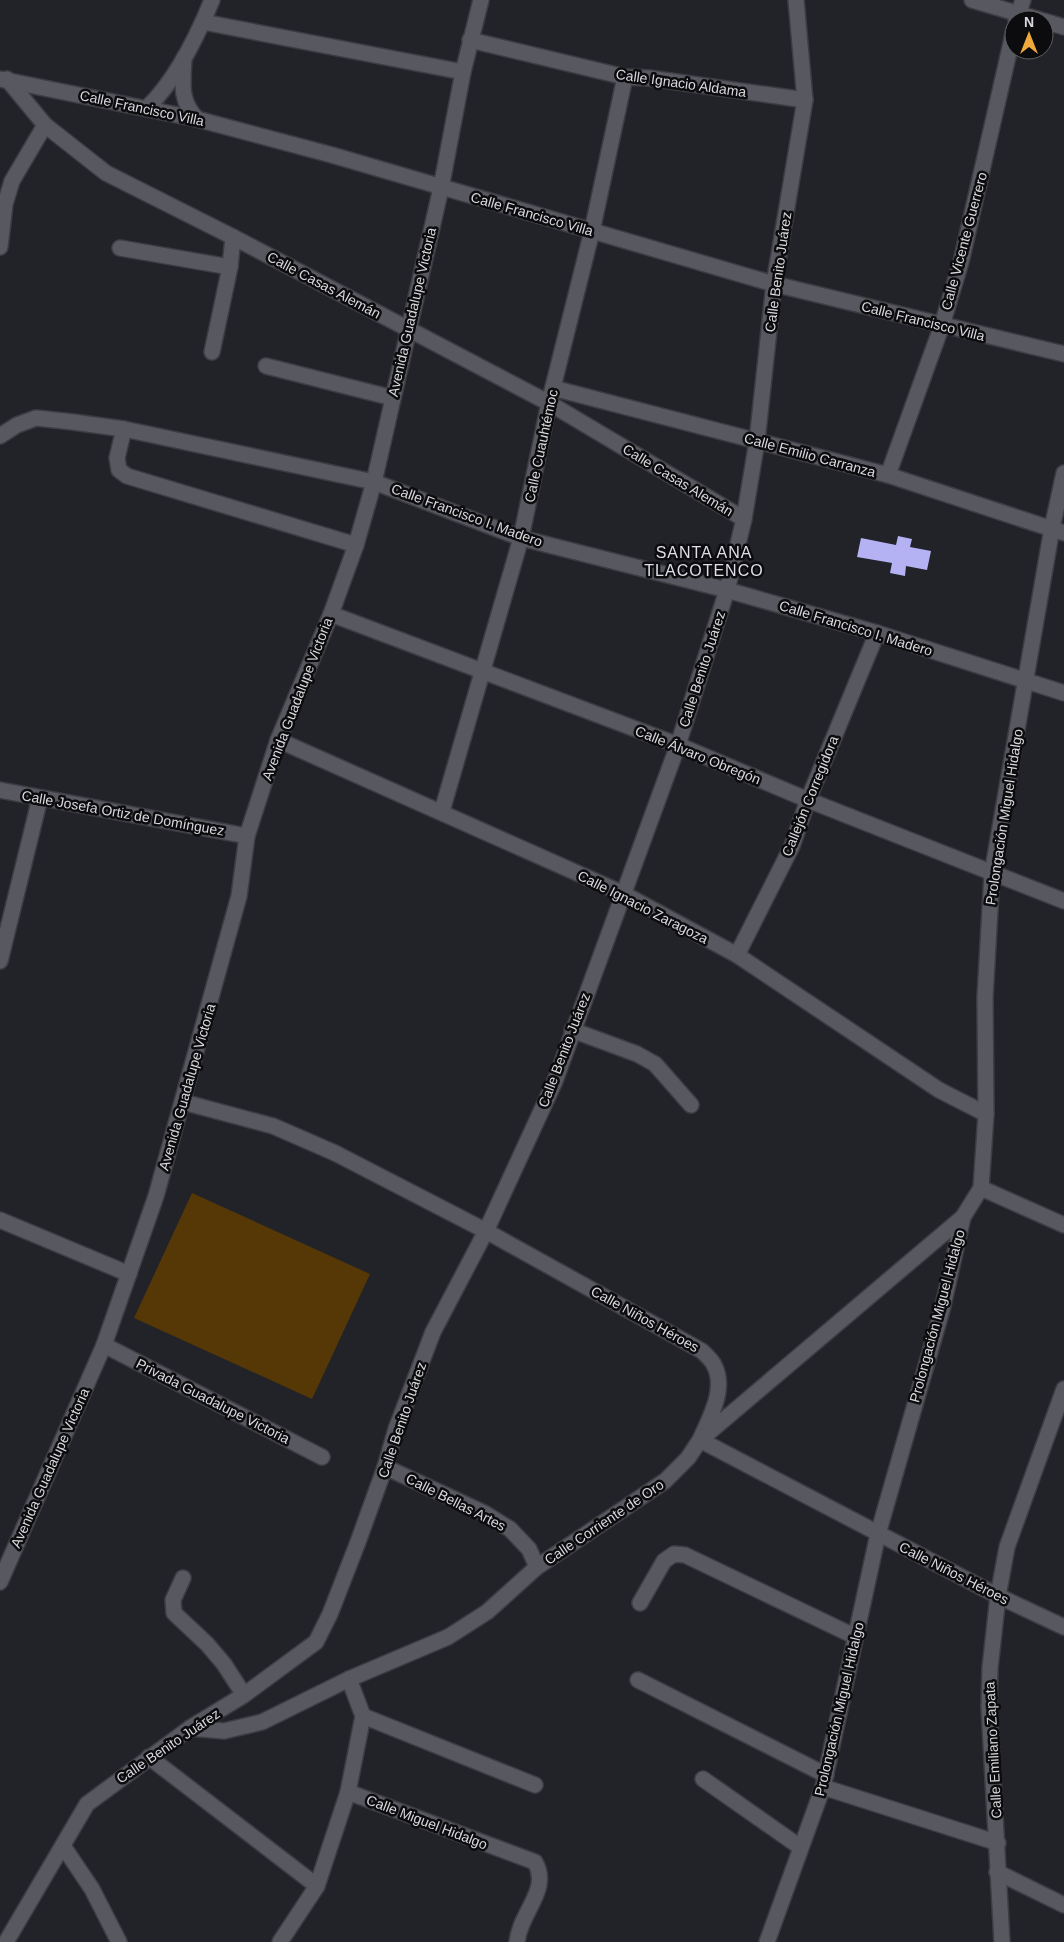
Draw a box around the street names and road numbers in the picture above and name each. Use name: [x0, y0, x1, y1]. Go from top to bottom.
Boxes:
street label: Calle Ignacio Aldama: [615, 66, 747, 100]
street label: Calle Francisco Villa: [78, 87, 206, 129]
street label: Calle Vicente Guerrero: [938, 170, 990, 312]
street label: Calle Francisco Villa: [469, 189, 595, 239]
street label: Calle Benito Juárez: [762, 211, 794, 333]
street label: Avenida Guadalupe Victoria: [385, 226, 439, 398]
street label: Calle Casas Alemán: [265, 248, 383, 322]
street label: Calle Francisco Villa: [860, 298, 987, 344]
street label: Calle Cuauhtémoc: [521, 388, 561, 504]
street label: Calle Emilio Carranza: [743, 430, 878, 480]
street label: Calle Casas Alemán: [620, 441, 736, 519]
street label: Calle Francisco I. Madero: [389, 480, 545, 550]
street label: Calle Francisco I. Madero: [777, 597, 935, 659]
street label: Calle Benito Juárez: [676, 609, 728, 729]
street label: Avenida Guadalupe Victoria: [259, 615, 336, 783]
street label: Calle Álvaro Obregón: [633, 723, 763, 787]
street label: Prolongación Miguel Hidalgo: [982, 728, 1026, 906]
street label: Callejón Corregidora: [779, 733, 842, 859]
street label: Calle Josefa Ortiz de Domínguez: [20, 787, 226, 839]
street label: Calle Ignacio Zaragoza: [575, 867, 711, 947]
street label: Calle Benito Juárez: [535, 990, 593, 1110]
street label: Avenida Guadalupe Victoria: [155, 1001, 219, 1172]
street label: Prolongación Miguel Hidalgo: [906, 1228, 968, 1404]
street label: Calle Niños Héroes: [588, 1283, 702, 1355]
street label: Privada Guadalupe Victoria: [134, 1355, 293, 1447]
street label: Calle Benito Juárez: [375, 1360, 429, 1480]
street label: Avenida Guadalupe Victoria: [7, 1386, 93, 1550]
street label: Calle Bellas Artes: [403, 1470, 509, 1534]
street label: Calle Corriente de Oro: [541, 1476, 667, 1568]
street label: Calle Niños Héroes: [897, 1538, 1011, 1608]
street label: Prolongación Miguel Hidalgo: [811, 1620, 867, 1798]
street label: Calle Emiliano Zapata: [981, 1681, 1005, 1819]
street label: Calle Benito Juárez: [113, 1705, 223, 1787]
street label: Calle Miguel Hidalgo: [364, 1792, 490, 1853]

